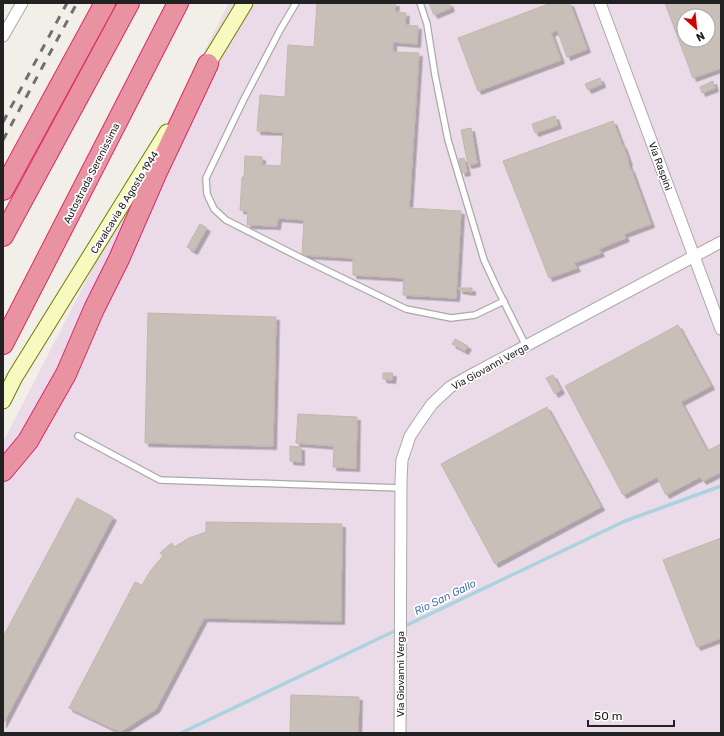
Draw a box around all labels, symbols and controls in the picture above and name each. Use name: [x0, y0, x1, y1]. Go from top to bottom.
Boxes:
north arrow: [676, 8, 716, 48]
text: N: [694, 29, 707, 44]
street label: Autostrada Serenissima: [61, 121, 122, 226]
street label: Via Raspini: [646, 140, 674, 192]
street label: Cavalcavia 8 Agosto 1944: [88, 149, 161, 256]
street label: Via Giovanni Verga: [450, 341, 531, 393]
water label: Rio San Gallo: [412, 577, 478, 618]
street label: Via Giovanni Verga: [395, 631, 407, 717]
scale bar: [588, 702, 674, 728]
text: 50 m: [594, 709, 622, 723]

